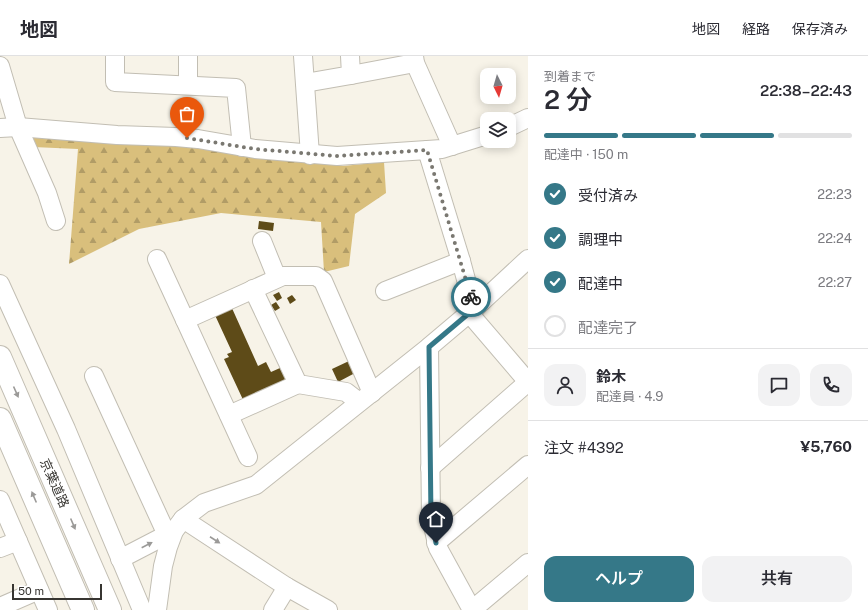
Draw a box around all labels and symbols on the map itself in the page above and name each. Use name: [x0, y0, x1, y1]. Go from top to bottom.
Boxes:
north arrow: [480, 68, 516, 104]
pin: [170, 97, 204, 138]
courier: [451, 277, 491, 317]
one-way arrow: [13, 387, 19, 399]
street label: 京葉道路: [37, 456, 72, 510]
one-way arrow: [31, 492, 37, 503]
pin: [419, 502, 453, 543]
one-way arrow: [70, 519, 76, 530]
one-way arrow: [210, 536, 220, 544]
one-way arrow: [141, 542, 153, 548]
scale bar: [12, 582, 102, 601]

